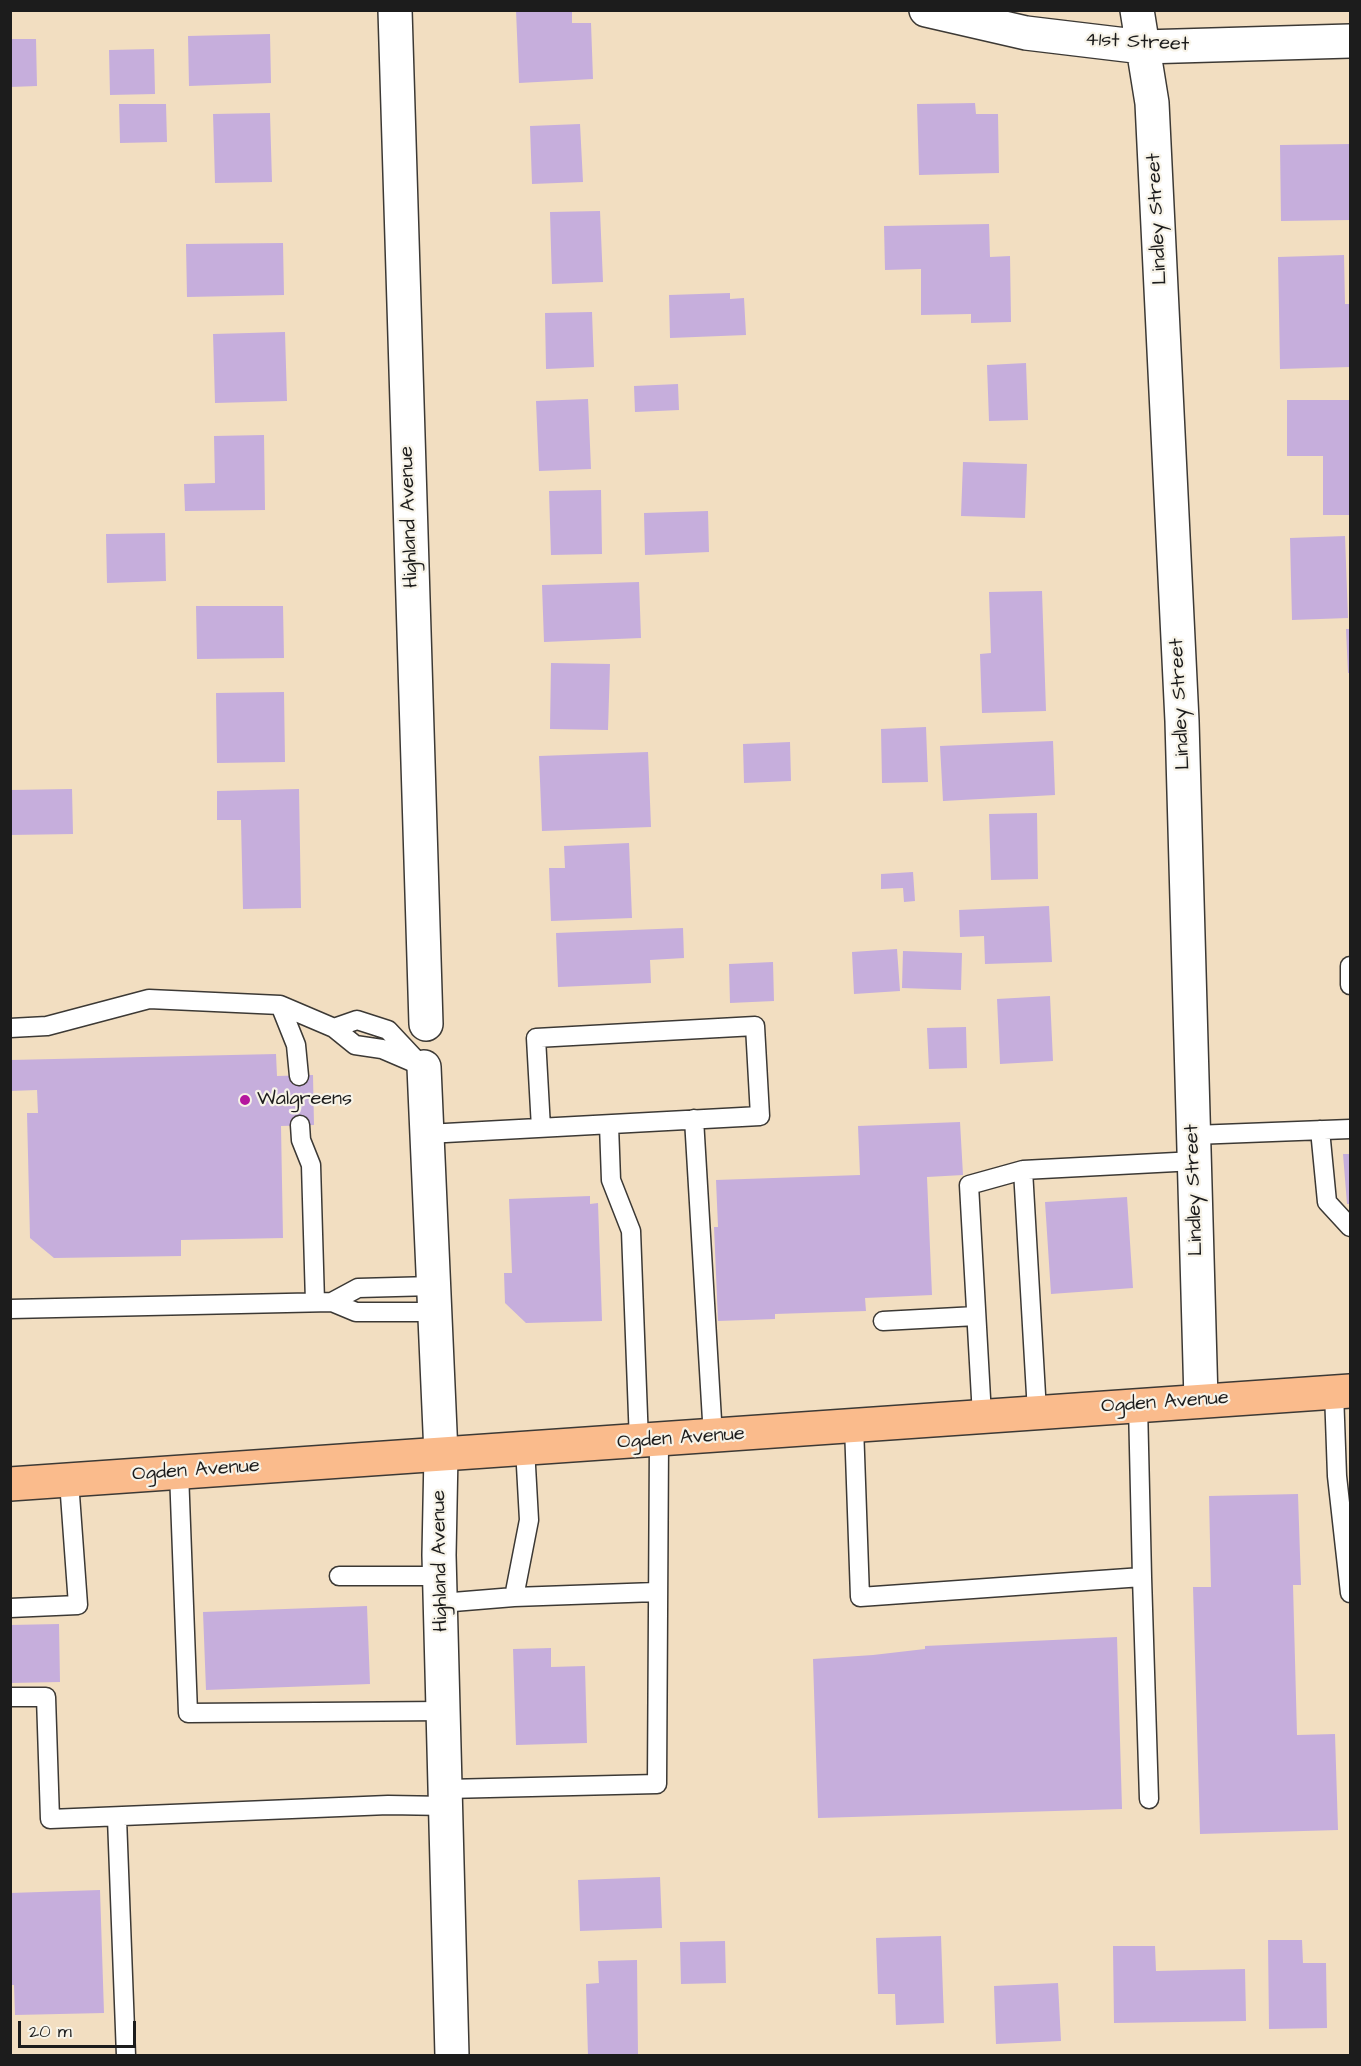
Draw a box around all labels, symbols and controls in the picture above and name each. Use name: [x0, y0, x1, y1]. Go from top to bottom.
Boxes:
street label: 41st Street: [1084, 28, 1190, 58]
street label: Lindley Street: [1143, 153, 1173, 285]
street label: Highland Avenue: [396, 446, 424, 588]
street label: Lindley Street: [1166, 638, 1196, 770]
place label: Walgreens: [257, 1088, 352, 1112]
marker: Walgreens: [238, 1093, 252, 1107]
street label: Lindley Street: [1181, 1124, 1209, 1256]
street label: Ogden Avenue: [1100, 1387, 1230, 1419]
street label: Ogden Avenue: [616, 1423, 746, 1455]
street label: Ogden Avenue: [131, 1455, 261, 1487]
street label: Highland Avenue: [428, 1490, 454, 1632]
scale bar: [21, 2009, 140, 2047]
text: 20 m: [29, 2019, 72, 2044]

